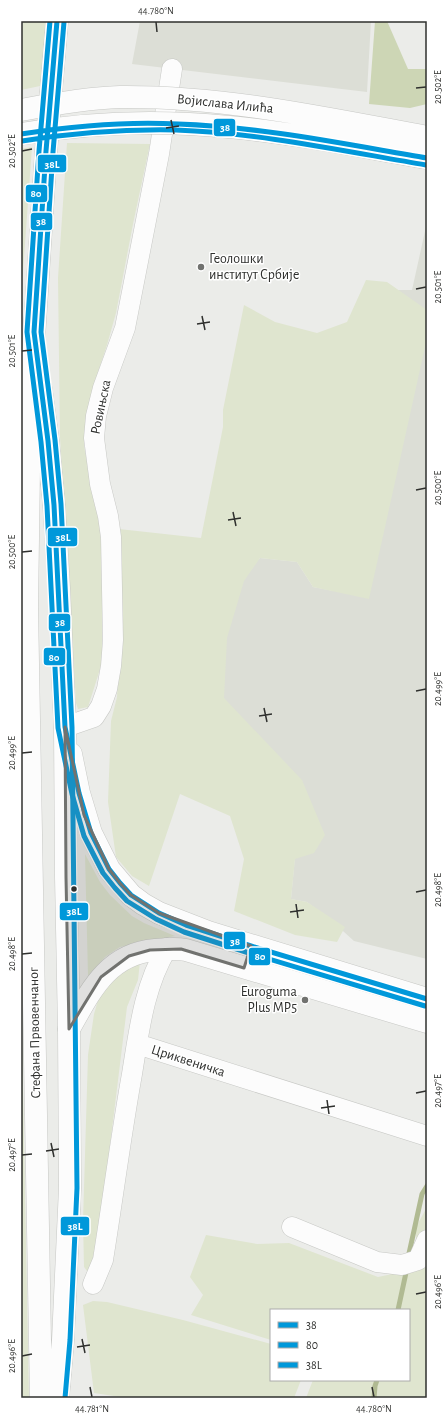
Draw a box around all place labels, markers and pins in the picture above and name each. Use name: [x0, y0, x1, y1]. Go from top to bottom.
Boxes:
place label: Геолошки институт Србије: [209, 252, 299, 282]
marker: Геолошки институт Србије: [196, 262, 206, 272]
unlabelled marker: [69, 884, 79, 894]
place label: Euroguma Plus MP5: [241, 985, 298, 1015]
marker: Euroguma Plus MP5: [300, 995, 310, 1005]

